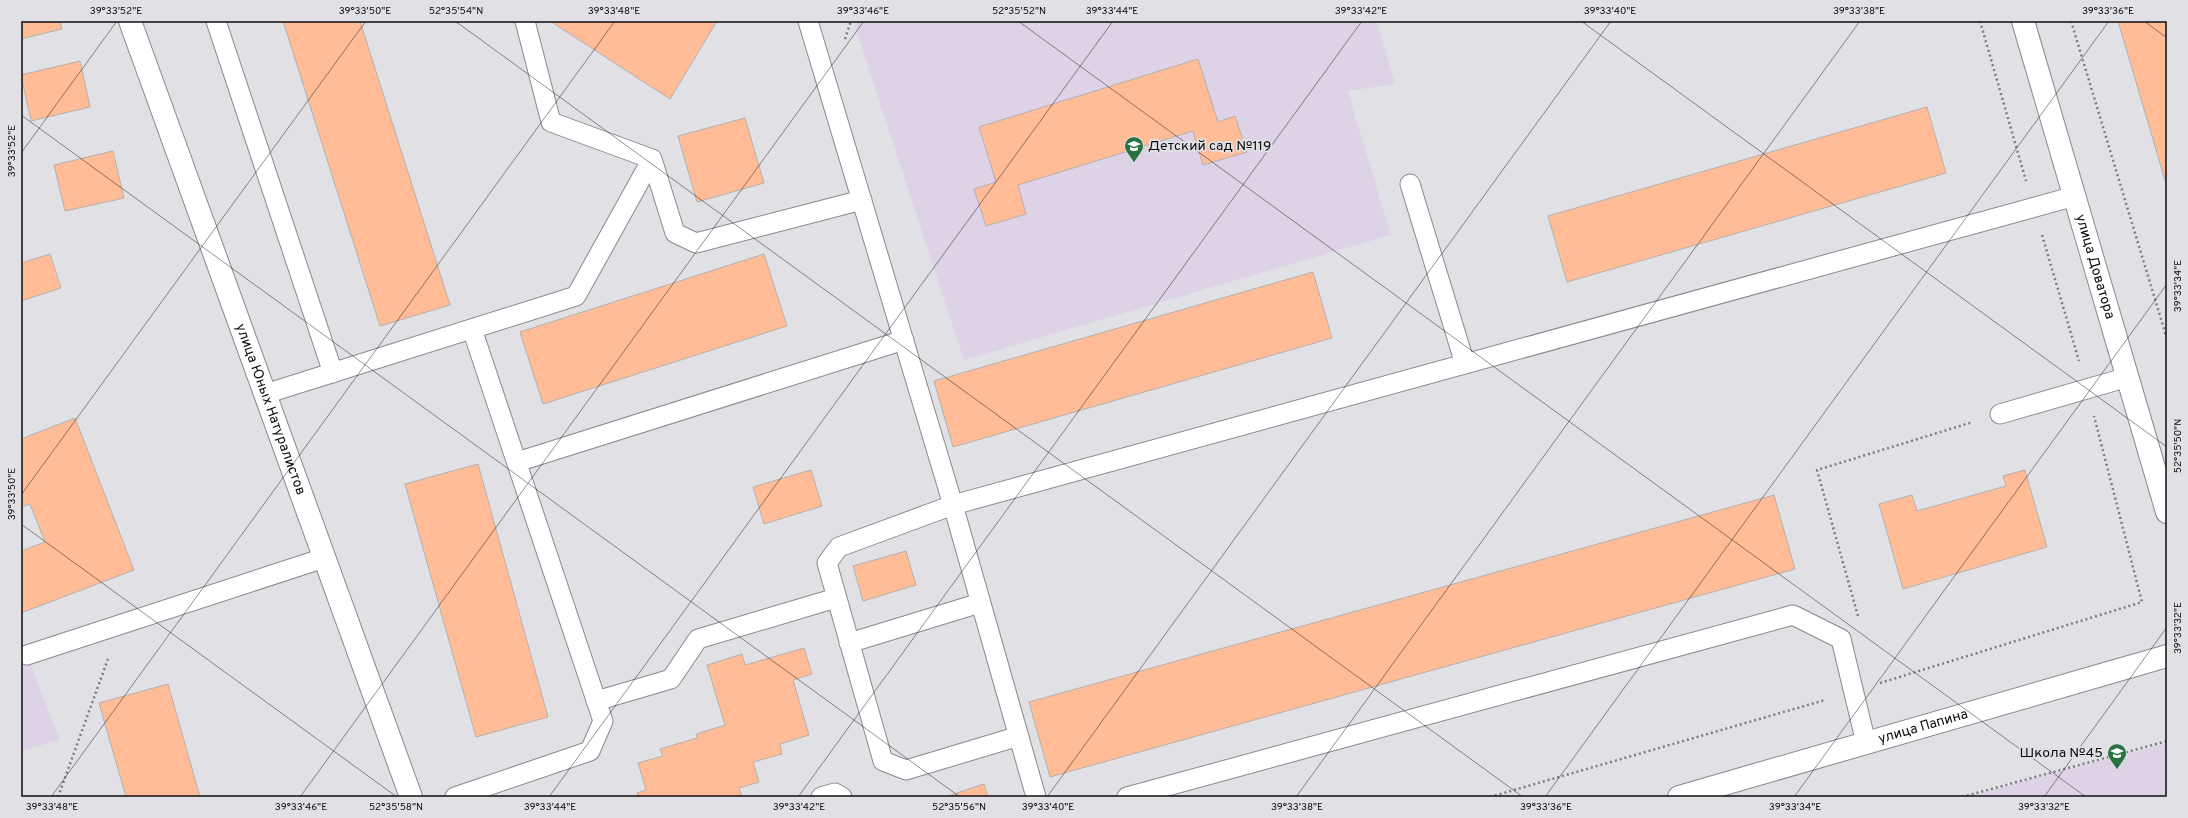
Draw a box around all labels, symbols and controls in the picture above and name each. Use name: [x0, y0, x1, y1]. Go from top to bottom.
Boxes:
text: 39°33'52"E: [90, 5, 142, 18]
text: 39°33'50"E: [339, 5, 391, 18]
text: 52°35'54"N: [429, 5, 483, 18]
text: 39°33'48"E: [588, 5, 640, 18]
text: 39°33'46"E: [837, 5, 889, 18]
text: 52°35'52"N: [992, 5, 1046, 18]
text: 39°33'44"E: [1086, 5, 1138, 18]
text: 39°33'42"E: [1335, 5, 1387, 18]
text: 39°33'40"E: [1584, 5, 1636, 18]
text: 39°33'38"E: [1833, 5, 1885, 18]
text: 39°33'36"E: [2082, 5, 2134, 18]
text: 39°33'52"E: [6, 125, 19, 177]
school or university icon: Детский сад №119: [1123, 135, 1145, 163]
place label: Детский сад №119: [1148, 138, 1271, 155]
street label: улица Доватора: [2072, 212, 2118, 321]
text: 39°33'34"E: [2172, 260, 2185, 312]
street label: улица Юных Натуралистов: [232, 321, 309, 497]
text: 52°35'50"N: [2172, 419, 2185, 473]
text: 39°33'50"E: [6, 468, 19, 520]
text: 39°33'32"E: [2172, 602, 2185, 654]
street label: улица Папина: [1876, 705, 1970, 748]
school or university icon: Школа №45: [2106, 742, 2128, 770]
place label: Школа №45: [2020, 745, 2103, 762]
text: 39°33'48"E: [26, 801, 78, 814]
text: 39°33'46"E: [275, 801, 327, 814]
text: 52°35'58"N: [369, 801, 423, 814]
text: 39°33'44"E: [524, 801, 576, 814]
text: 39°33'42"E: [773, 801, 825, 814]
text: 52°35'56"N: [932, 801, 986, 814]
text: 39°33'40"E: [1022, 801, 1074, 814]
text: 39°33'38"E: [1271, 801, 1323, 814]
text: 39°33'36"E: [1520, 801, 1572, 814]
text: 39°33'34"E: [1769, 801, 1821, 814]
text: 39°33'32"E: [2018, 801, 2070, 814]

